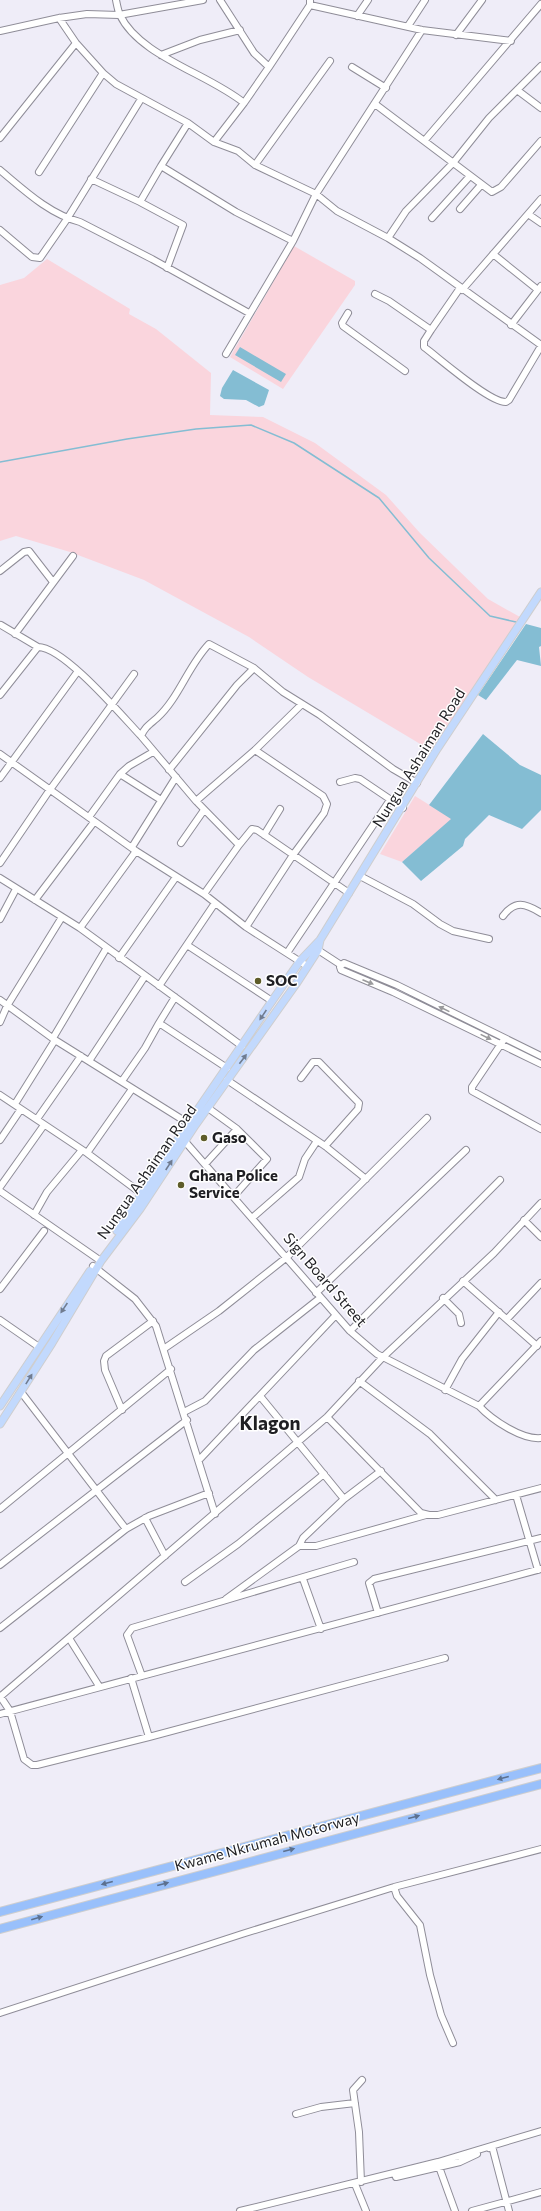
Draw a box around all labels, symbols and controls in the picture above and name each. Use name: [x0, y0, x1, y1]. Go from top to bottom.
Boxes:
street label: Nungua Ashaiman Road: [368, 685, 468, 830]
place label: SOC: [266, 971, 297, 989]
marker: SOC: [253, 976, 263, 986]
one-way arrow: [363, 979, 375, 985]
one-way arrow: [438, 1006, 450, 1012]
one-way arrow: [259, 1010, 267, 1020]
one-way arrow: [480, 1034, 492, 1040]
one-way arrow: [239, 1053, 247, 1064]
street label: Nungua Ashaiman Road: [93, 1101, 200, 1242]
place label: Gaso: [212, 1128, 247, 1146]
marker: Gaso: [199, 1133, 209, 1143]
one-way arrow: [165, 1160, 173, 1170]
place label: Ghana Police Service: [189, 1166, 278, 1201]
marker: Ghana Police Service: [176, 1180, 186, 1190]
street label: Sign Board Street: [280, 1229, 371, 1330]
one-way arrow: [60, 1303, 68, 1313]
one-way arrow: [25, 1374, 33, 1384]
district label: Klagon: [239, 1411, 301, 1434]
one-way arrow: [497, 1775, 509, 1781]
street label: Kwame Nkrumah Motorway: [172, 1808, 361, 1874]
one-way arrow: [408, 1814, 420, 1820]
one-way arrow: [282, 1847, 295, 1853]
one-way arrow: [101, 1880, 113, 1886]
one-way arrow: [157, 1881, 169, 1887]
one-way arrow: [32, 1915, 44, 1921]

